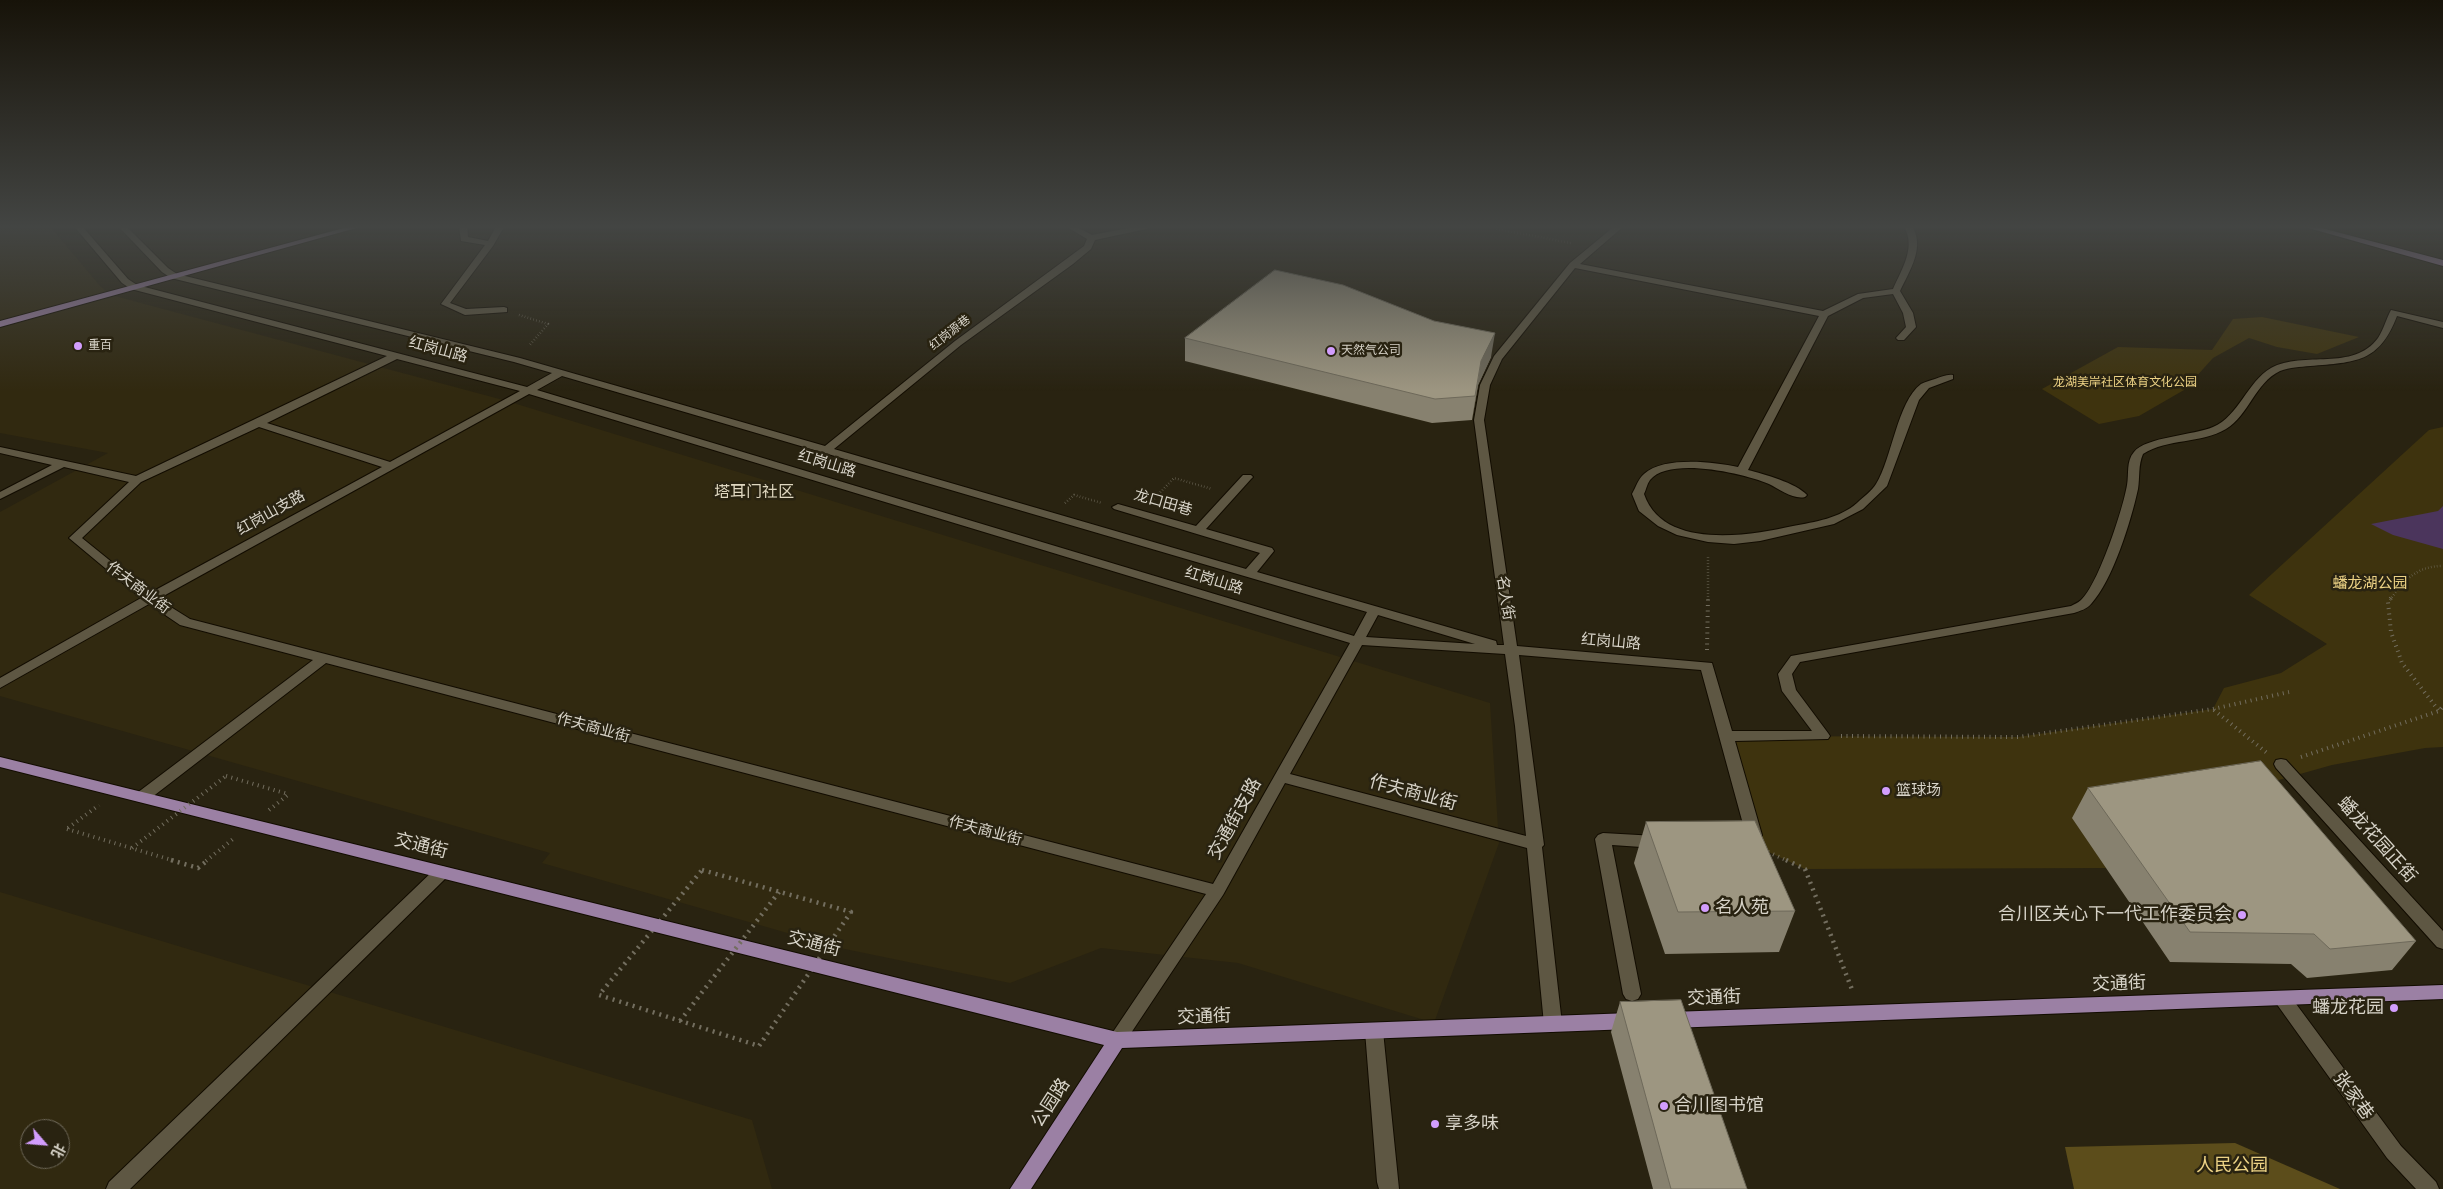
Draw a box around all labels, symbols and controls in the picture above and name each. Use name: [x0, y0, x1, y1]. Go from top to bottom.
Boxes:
street label: 红岗源巷: [927, 313, 973, 353]
street label: 红岗山路: [407, 334, 469, 366]
place label: 重百: [88, 339, 112, 353]
marker: 重百: [72, 340, 84, 352]
place label: 天然气公司: [1341, 344, 1401, 358]
marker: 天然气公司: [1325, 345, 1337, 357]
park label: 龙湖美岸社区体育文化公园: [2053, 376, 2197, 390]
street label: 红岗山路: [796, 447, 858, 481]
district label: 塔耳门社区: [714, 482, 794, 502]
street label: 龙口田巷: [1132, 486, 1194, 520]
street label: 红岗山支路: [234, 487, 308, 539]
street label: 作夫商业街: [103, 558, 173, 618]
street label: 红岗山路: [1183, 564, 1245, 598]
street label: 名人街: [1493, 574, 1517, 622]
park label: 蟠龙湖公园: [2333, 575, 2407, 593]
street label: 红岗山路: [1580, 630, 1642, 654]
street label: 作夫商业街: [554, 710, 632, 746]
street label: 作夫商业街: [1367, 771, 1459, 815]
street label: 交通街支路: [1204, 774, 1266, 864]
place label: 篮球场: [1896, 782, 1941, 800]
marker: 篮球场: [1880, 785, 1892, 797]
street label: 蟠龙花园正街: [2333, 793, 2421, 887]
street label: 作夫商业街: [946, 813, 1024, 849]
street label: 交通街: [392, 829, 450, 863]
place label: 名人苑: [1715, 897, 1769, 919]
marker: 名人苑: [1699, 902, 1711, 914]
place label: 合川区关心下一代工作委员会: [1998, 904, 2232, 926]
marker: 合川区关心下一代工作委员会: [2236, 909, 2248, 921]
street label: 交通街: [785, 927, 843, 961]
street label: 交通街: [2092, 972, 2146, 996]
street label: 交通街: [1687, 986, 1741, 1010]
place label: 蟠龙花园: [2312, 997, 2384, 1019]
marker: 蟠龙花园: [2388, 1002, 2400, 1014]
street label: 交通街: [1177, 1005, 1231, 1029]
street label: 张家巷: [2328, 1068, 2378, 1124]
street label: 公园路: [1027, 1074, 1075, 1132]
place label: 合川图书馆: [1674, 1095, 1764, 1117]
marker: 合川图书馆: [1658, 1100, 1670, 1112]
place label: 享多味: [1445, 1113, 1499, 1135]
marker: 享多味: [1429, 1118, 1441, 1130]
north arrow: [20, 1119, 70, 1169]
text: 北: [47, 1140, 69, 1161]
park label: 人民公园: [2196, 1155, 2268, 1177]

